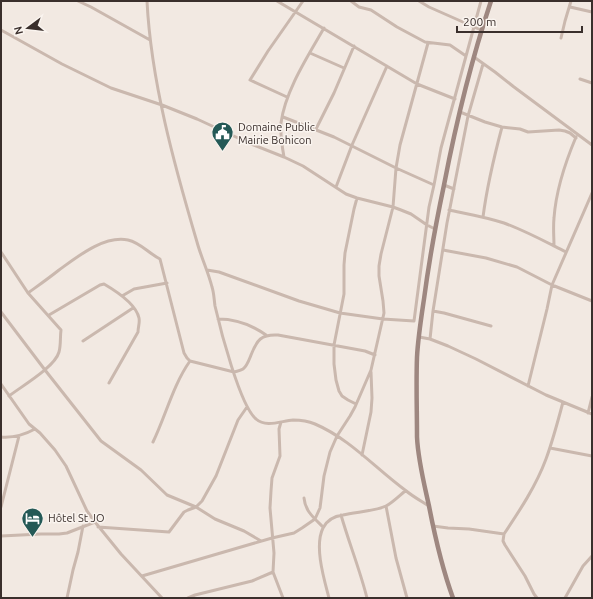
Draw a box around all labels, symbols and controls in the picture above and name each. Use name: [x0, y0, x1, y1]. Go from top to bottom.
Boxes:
north arrow: [8, 8, 48, 48]
scale bar: [457, 8, 582, 34]
text: 200 m: [463, 15, 496, 28]
text: N: [11, 25, 25, 36]
public building icon: Domaine Public Mairie Bohicon: [209, 120, 235, 153]
place label: Domaine Public Mairie Bohicon: [238, 121, 315, 146]
hotel icon: Hôtel St JO: [20, 505, 46, 538]
place label: Hôtel St JO: [48, 512, 104, 524]

